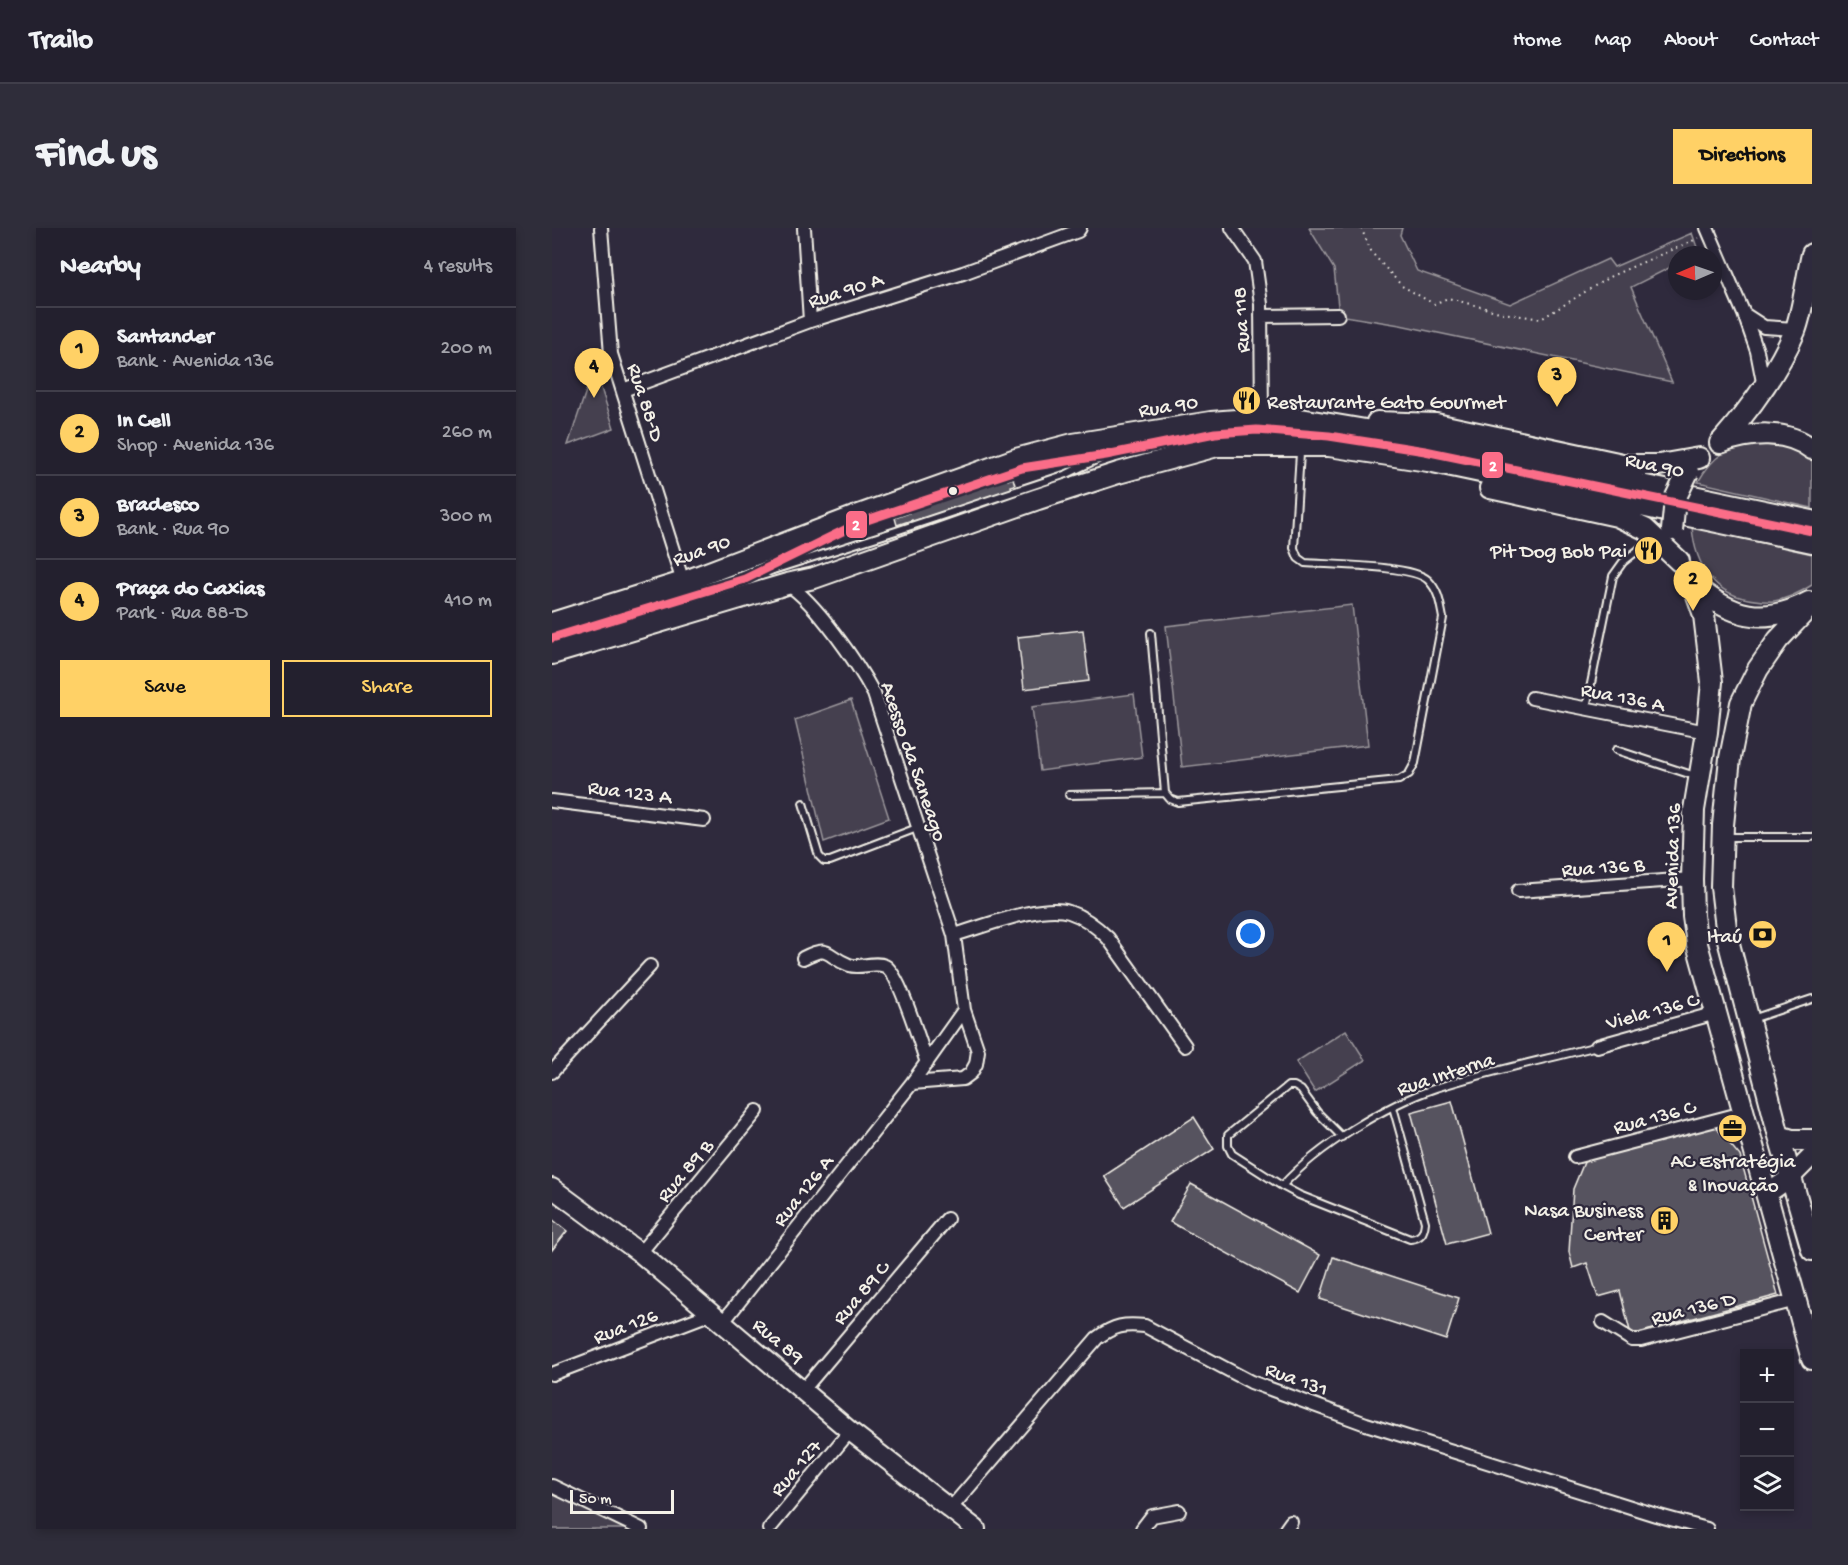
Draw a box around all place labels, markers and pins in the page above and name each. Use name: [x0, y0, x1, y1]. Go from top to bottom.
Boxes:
pin: 4: [574, 348, 614, 398]
pin: 3: [1538, 358, 1576, 407]
restaurant icon: Restaurante Gato Gourmet: [1230, 385, 1262, 417]
place label: Restaurante Gato Gourmet: [1267, 392, 1508, 417]
unlabelled marker: [947, 485, 959, 497]
restaurant icon: Pit Dog Bob Pai: [1632, 534, 1664, 566]
place label: Pit Dog Bob Pai: [1489, 541, 1627, 566]
pin: 2: [1674, 562, 1712, 611]
bank icon: Itaú: [1747, 919, 1779, 951]
pin: 1: [1648, 922, 1686, 972]
place label: Itaú: [1707, 926, 1742, 951]
office icon: AC Estratégia & Inovação: [1717, 1113, 1749, 1145]
place label: AC Estratégia & Inovação: [1671, 1151, 1797, 1200]
place label: Nasa Business Center: [1524, 1200, 1645, 1249]
building icon: Nasa Business Center: [1648, 1205, 1680, 1237]

